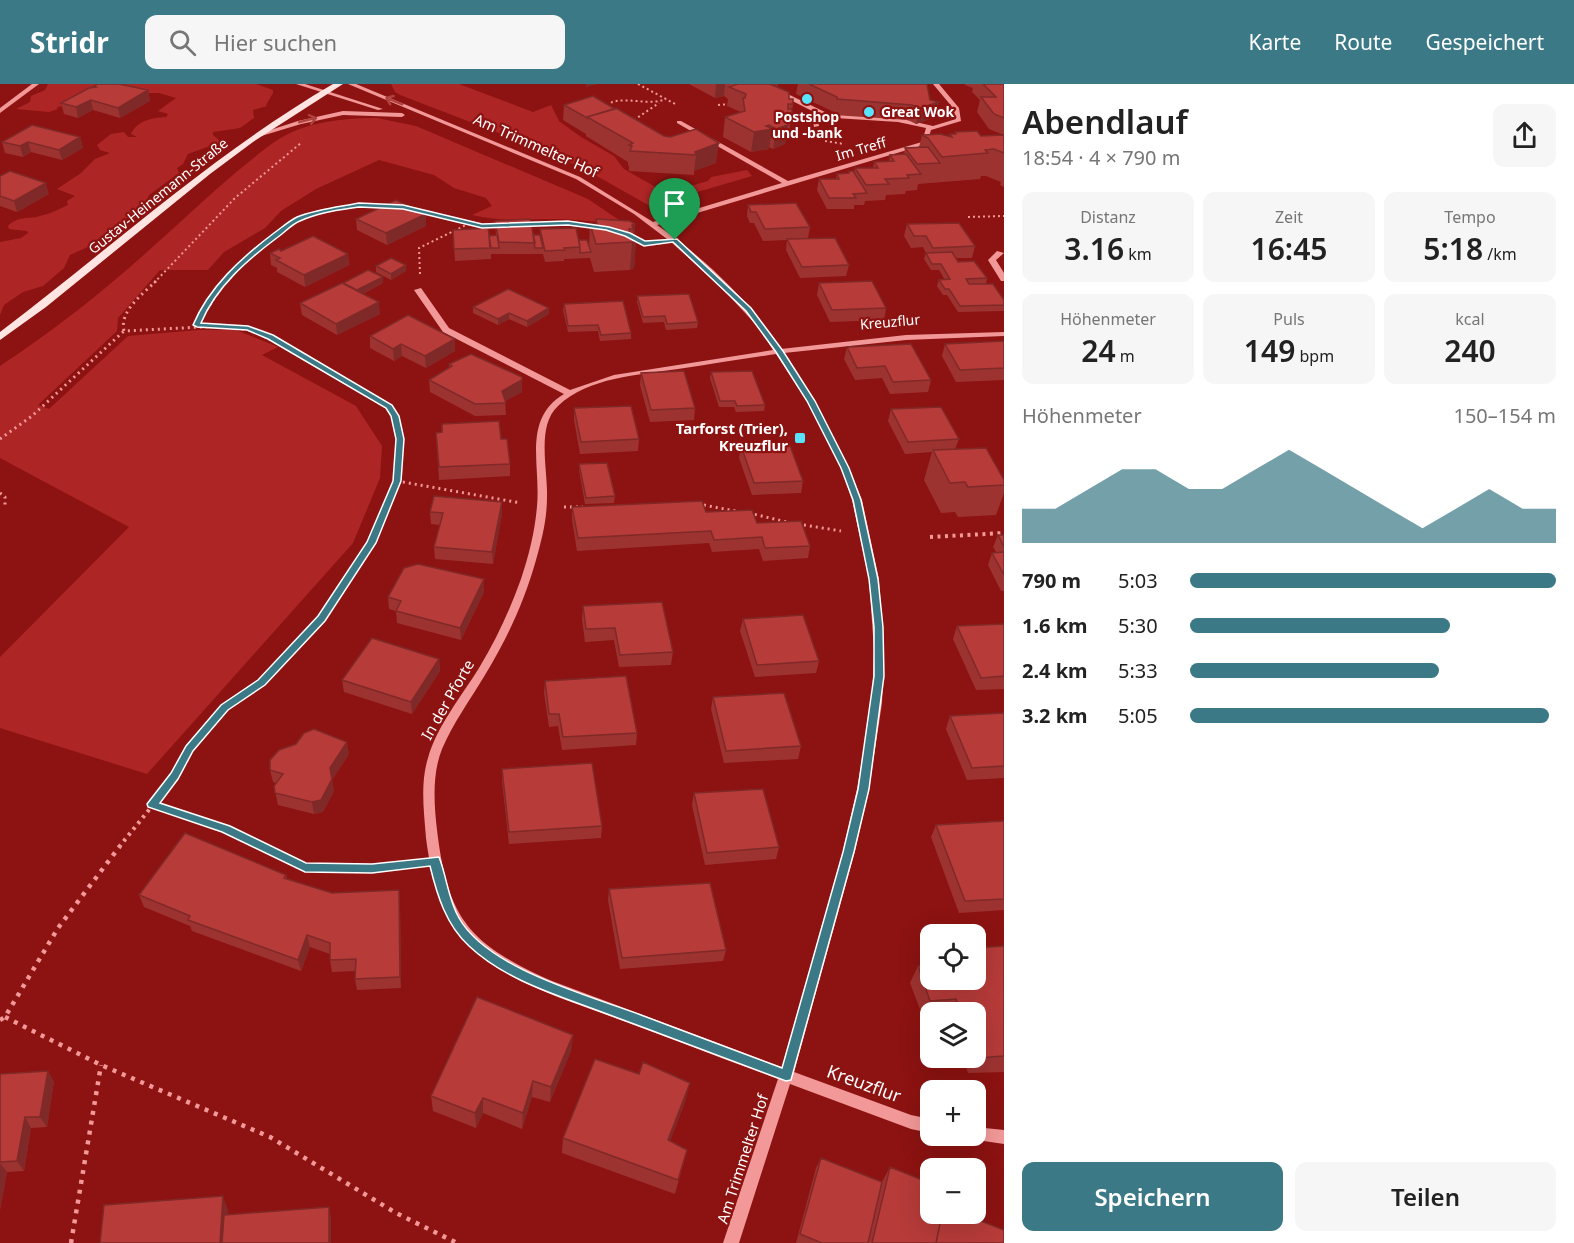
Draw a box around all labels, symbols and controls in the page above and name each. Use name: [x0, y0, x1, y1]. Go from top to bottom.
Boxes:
search box: [145, 15, 565, 69]
text: Stridr: [30, 23, 109, 61]
icon: search: [166, 26, 199, 59]
text: Hier suchen: [214, 27, 337, 57]
text: Karte: [1248, 28, 1301, 56]
text: Route: [1334, 28, 1392, 56]
text: Gespeichert: [1425, 28, 1544, 56]
marker: Postshop und -bank: [800, 92, 814, 106]
one-way arrow: [385, 95, 404, 106]
text: Abendlauf: [1022, 99, 1188, 144]
place label: Great Wok: [881, 102, 955, 121]
button: share: [1493, 104, 1556, 167]
marker: Great Wok: [862, 105, 876, 119]
place label: Postshop und -bank: [772, 107, 842, 142]
street label: Am Trimmelter Hof: [471, 109, 603, 182]
one-way arrow: [298, 114, 317, 126]
street label: Im Treff: [833, 132, 890, 165]
street label: Gustav-Heinemann-Straße: [84, 133, 231, 258]
text: 18:54 · 4 × 790 m: [1022, 144, 1180, 171]
pin: [649, 178, 700, 240]
icon: arrive: [658, 187, 691, 220]
text: Distanz: [1080, 206, 1136, 228]
text: Zeit: [1275, 206, 1303, 228]
text: Tempo: [1444, 206, 1496, 228]
text: 3.16: [1064, 228, 1124, 269]
text: 16:45: [1251, 228, 1327, 269]
text: 5:18: [1423, 228, 1483, 269]
text: km: [1124, 243, 1152, 265]
text: /km: [1483, 243, 1517, 265]
text: Höhenmeter: [1060, 308, 1156, 330]
text: Puls: [1273, 308, 1305, 330]
text: kcal: [1455, 308, 1485, 330]
street label: Kreuzflur: [859, 309, 921, 334]
text: 24: [1081, 330, 1116, 371]
text: 149: [1244, 330, 1295, 371]
text: 240: [1444, 330, 1496, 371]
text: m: [1116, 345, 1135, 367]
text: bpm: [1295, 345, 1334, 367]
text: Höhenmeter: [1022, 402, 1142, 429]
text: 150–154 m: [1453, 402, 1556, 429]
place label: Tarforst (Trier), Kreuzflur: [676, 418, 788, 455]
marker: Tarforst (Trier), Kreuzflur: [793, 431, 807, 445]
text: 790 m: [1022, 567, 1081, 594]
text: 5:03: [1118, 567, 1158, 594]
text: 1.6 km: [1022, 612, 1088, 639]
text: 5:30: [1118, 612, 1158, 639]
street label: In der Pforte: [416, 656, 478, 743]
text: 2.4 km: [1022, 657, 1088, 684]
text: 5:33: [1118, 657, 1158, 684]
text: 3.2 km: [1022, 702, 1088, 729]
text: 5:05: [1118, 702, 1158, 729]
map controls: [920, 924, 986, 1224]
button: locate: [920, 924, 986, 990]
button: layers: [920, 1002, 986, 1068]
street label: Kreuzflur: [824, 1059, 905, 1108]
button: +: [920, 1080, 986, 1146]
street label: Am Trimmelter Hof: [712, 1091, 773, 1226]
button: −: [920, 1158, 986, 1224]
button: Speichern: [1022, 1162, 1283, 1231]
button: Teilen: [1295, 1162, 1556, 1231]

